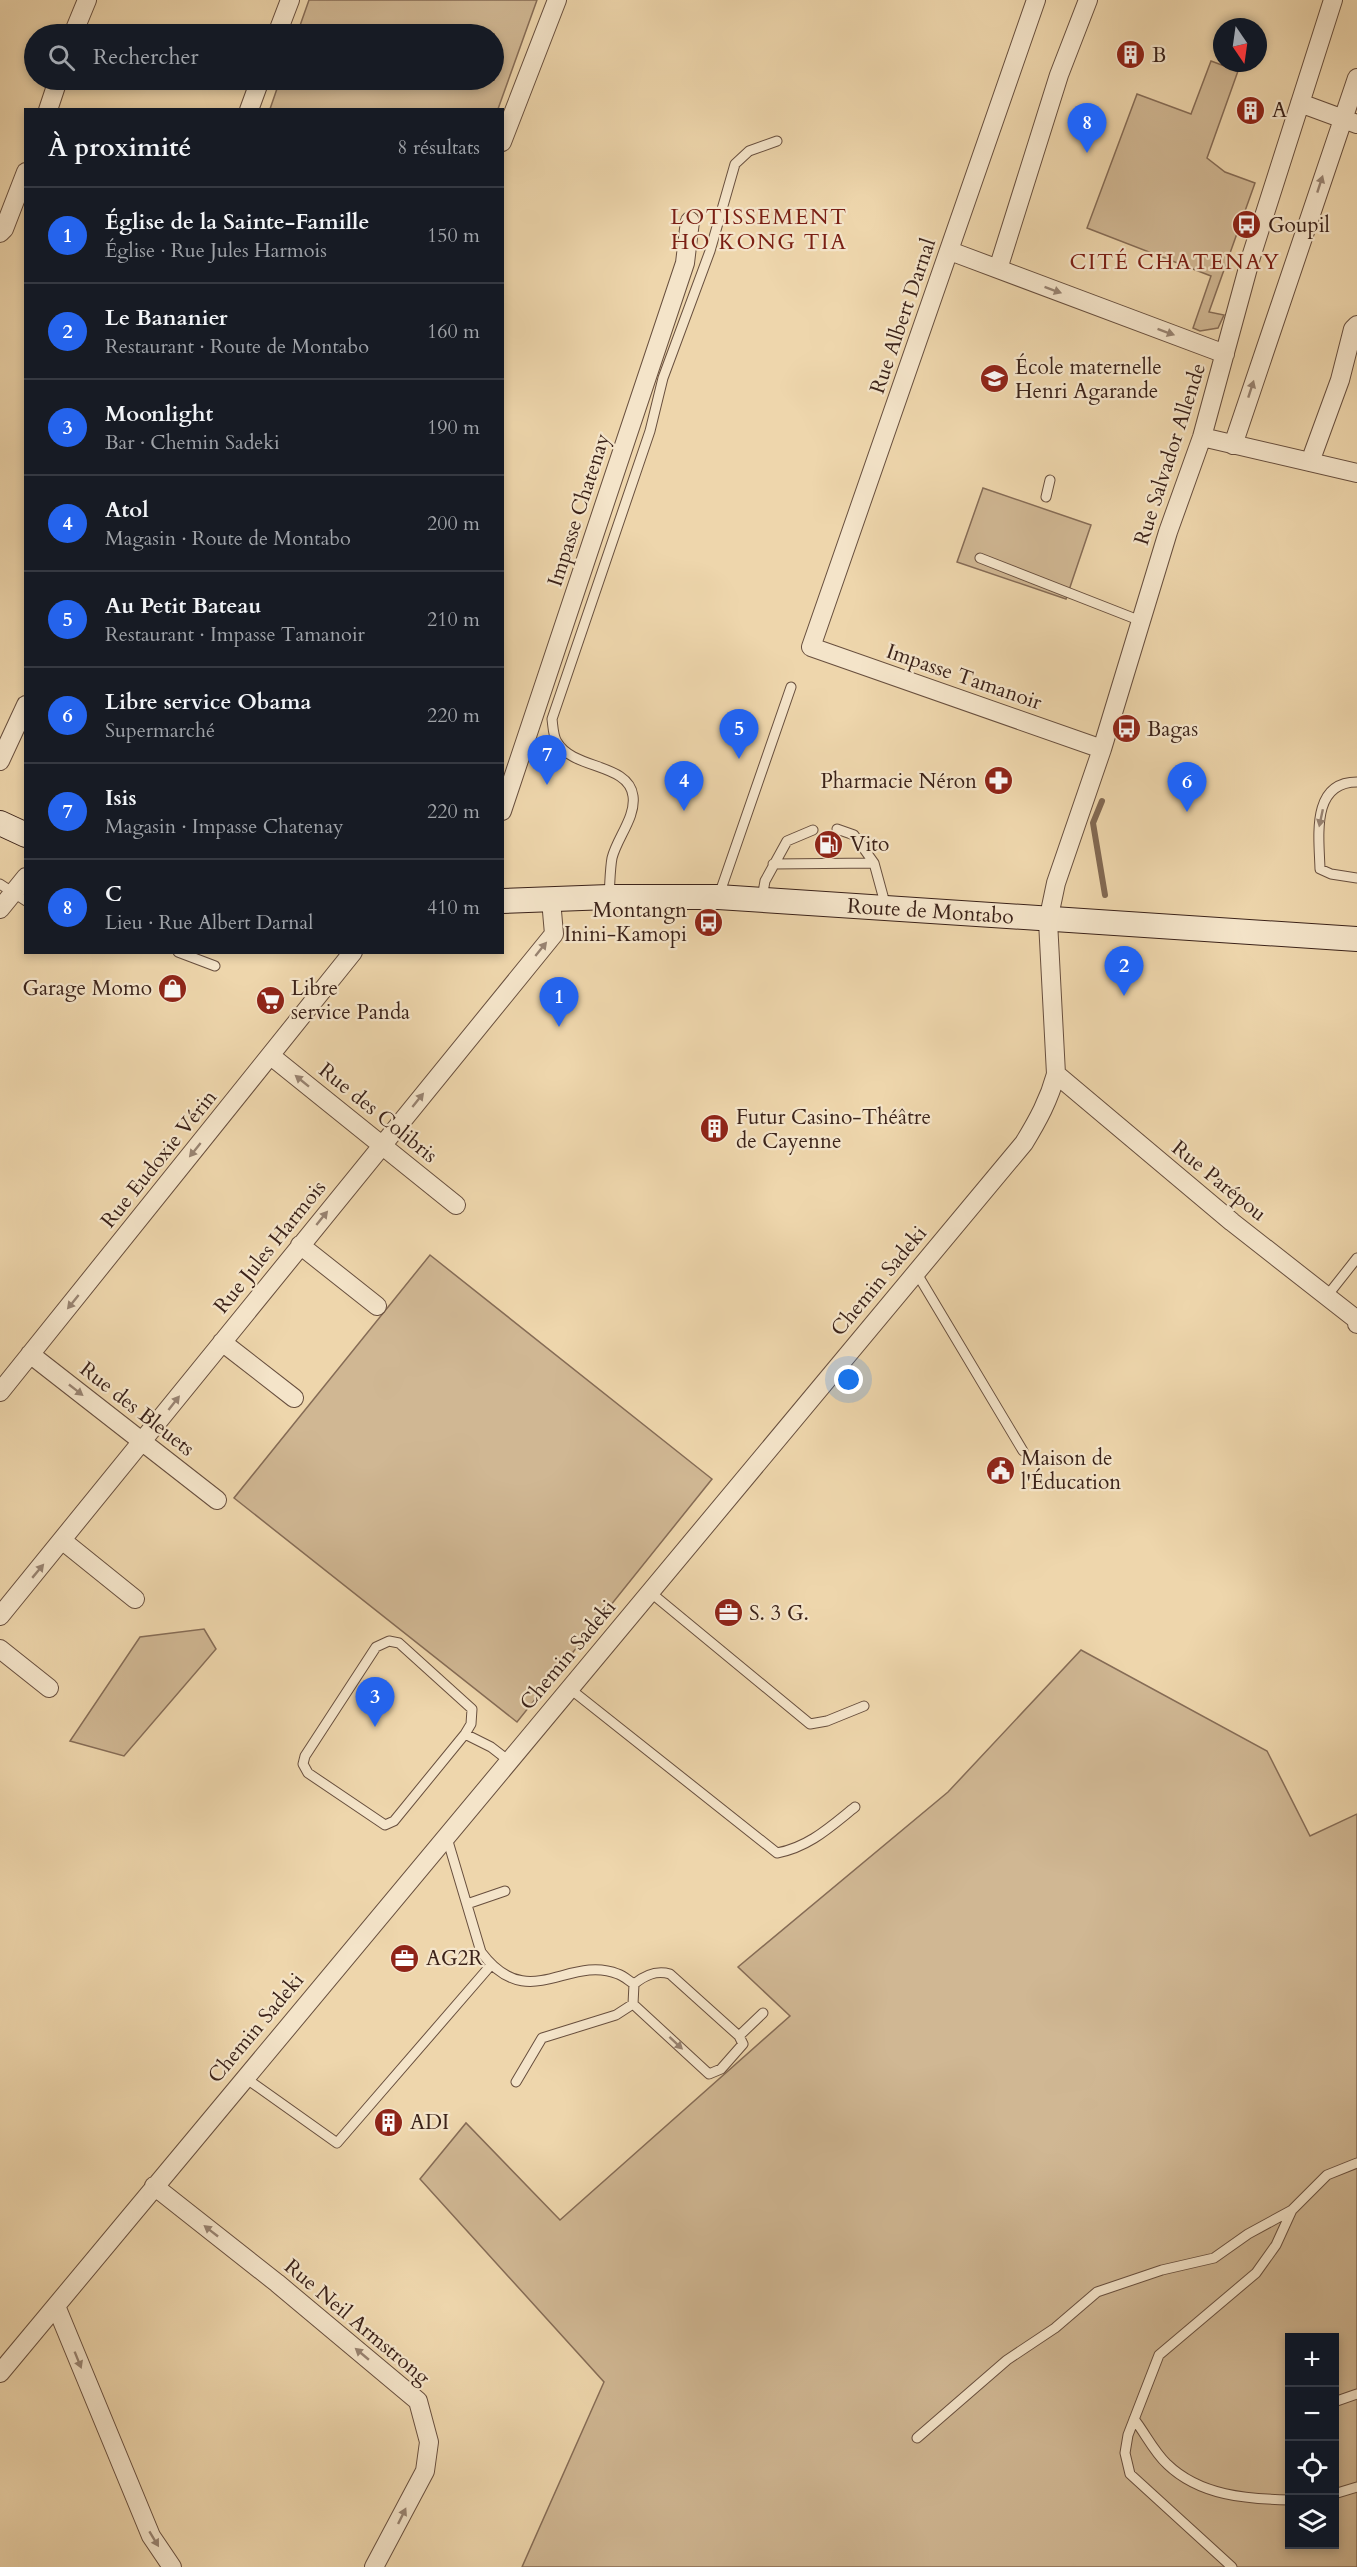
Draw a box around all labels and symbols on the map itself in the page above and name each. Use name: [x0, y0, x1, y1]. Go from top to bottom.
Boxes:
north arrow: [1213, 18, 1267, 72]
building icon: B: [1115, 39, 1147, 71]
place label: B: [1152, 41, 1166, 70]
building icon: A: [1235, 94, 1267, 126]
place label: A: [1272, 96, 1287, 125]
pin: 8: [1068, 104, 1106, 153]
one-way arrow: [1315, 175, 1325, 193]
district label: LOTISSEMENT HO KONG TIA: [670, 202, 848, 257]
bus stop icon: Goupil: [1231, 209, 1263, 241]
place label: Goupil: [1268, 211, 1330, 240]
street label: Rue Albert Darnal: [863, 234, 943, 398]
district label: CITÉ CHATENAY: [1070, 247, 1280, 277]
one-way arrow: [1044, 286, 1062, 296]
one-way arrow: [1157, 328, 1175, 338]
place label: École maternelle Henri Agarande: [1015, 353, 1162, 406]
street label: Rue Salvador Allende: [1127, 359, 1213, 549]
school or university icon: École maternelle Henri Agarande: [978, 363, 1010, 395]
one-way arrow: [1247, 380, 1257, 398]
street label: Impasse Chatenay: [541, 430, 617, 590]
street label: Impasse Tamanoir: [882, 637, 1046, 717]
pin: 5: [720, 710, 758, 759]
bus stop icon: Bagas: [1110, 713, 1142, 745]
place label: Bagas: [1147, 715, 1198, 744]
pin: 7: [528, 736, 566, 785]
pin: 4: [664, 762, 704, 811]
pin: 6: [1168, 762, 1206, 812]
pharmacy icon: Pharmacie Néron: [982, 765, 1014, 797]
place label: Pharmacie Néron: [820, 767, 977, 796]
one-way arrow: [1316, 808, 1326, 827]
fuel station icon: Vito: [813, 828, 845, 860]
place label: Vito: [850, 830, 889, 859]
street label: Route de Montabo: [846, 891, 1015, 931]
place label: Montangn Inini-Kamopi: [564, 896, 687, 949]
bus stop icon: Montangn Inini-Kamopi: [692, 906, 724, 938]
one-way arrow: [534, 942, 547, 957]
pin: 2: [1104, 946, 1144, 996]
shop icon: Garage Momo: [157, 972, 189, 1004]
place label: Garage Momo: [22, 974, 152, 1003]
place label: Libre service Panda: [291, 974, 410, 1027]
pin: 1: [540, 978, 578, 1027]
supermarket icon: Libre service Panda: [254, 984, 286, 1016]
street label: Rue des Colibris: [312, 1056, 444, 1170]
one-way arrow: [295, 1075, 310, 1088]
street label: Rue Eudoxie Vérin: [94, 1084, 224, 1234]
one-way arrow: [411, 1093, 424, 1108]
place label: Futur Casino-Théâtre de Cayenne: [736, 1103, 931, 1156]
building icon: Futur Casino-Théâtre de Cayenne: [699, 1113, 731, 1145]
street label: Rue Parépou: [1166, 1134, 1272, 1228]
one-way arrow: [189, 1142, 202, 1158]
street label: Rue Jules Harmois: [207, 1174, 333, 1320]
one-way arrow: [315, 1211, 328, 1226]
street label: Chemin Sadeki: [824, 1220, 934, 1342]
one-way arrow: [67, 1294, 79, 1309]
street label: Rue des Bleuets: [74, 1355, 200, 1463]
your location: [834, 1365, 863, 1394]
one-way arrow: [68, 1384, 84, 1397]
one-way arrow: [167, 1395, 180, 1411]
place label: Maison de l'Éducation: [1021, 1444, 1121, 1497]
public building icon: Maison de l'Éducation: [984, 1454, 1016, 1486]
one-way arrow: [31, 1563, 44, 1579]
street label: Chemin Sadeki: [513, 1594, 623, 1716]
office icon: S. 3 G.: [712, 1597, 744, 1629]
place label: S. 3 G.: [749, 1599, 809, 1628]
pin: 3: [356, 1678, 394, 1727]
office icon: AG2R: [389, 1942, 421, 1974]
place label: AG2R: [426, 1944, 483, 1973]
street label: Chemin Sadeki: [201, 1967, 311, 2089]
one-way arrow: [669, 2036, 683, 2050]
building icon: ADI: [373, 2106, 405, 2138]
place label: ADI: [410, 2108, 449, 2137]
one-way arrow: [204, 2225, 219, 2237]
street label: Rue Neil Armstrong: [278, 2252, 436, 2392]
one-way arrow: [354, 2348, 370, 2361]
one-way arrow: [73, 2351, 83, 2369]
one-way arrow: [397, 2507, 406, 2524]
one-way arrow: [149, 2531, 159, 2548]

